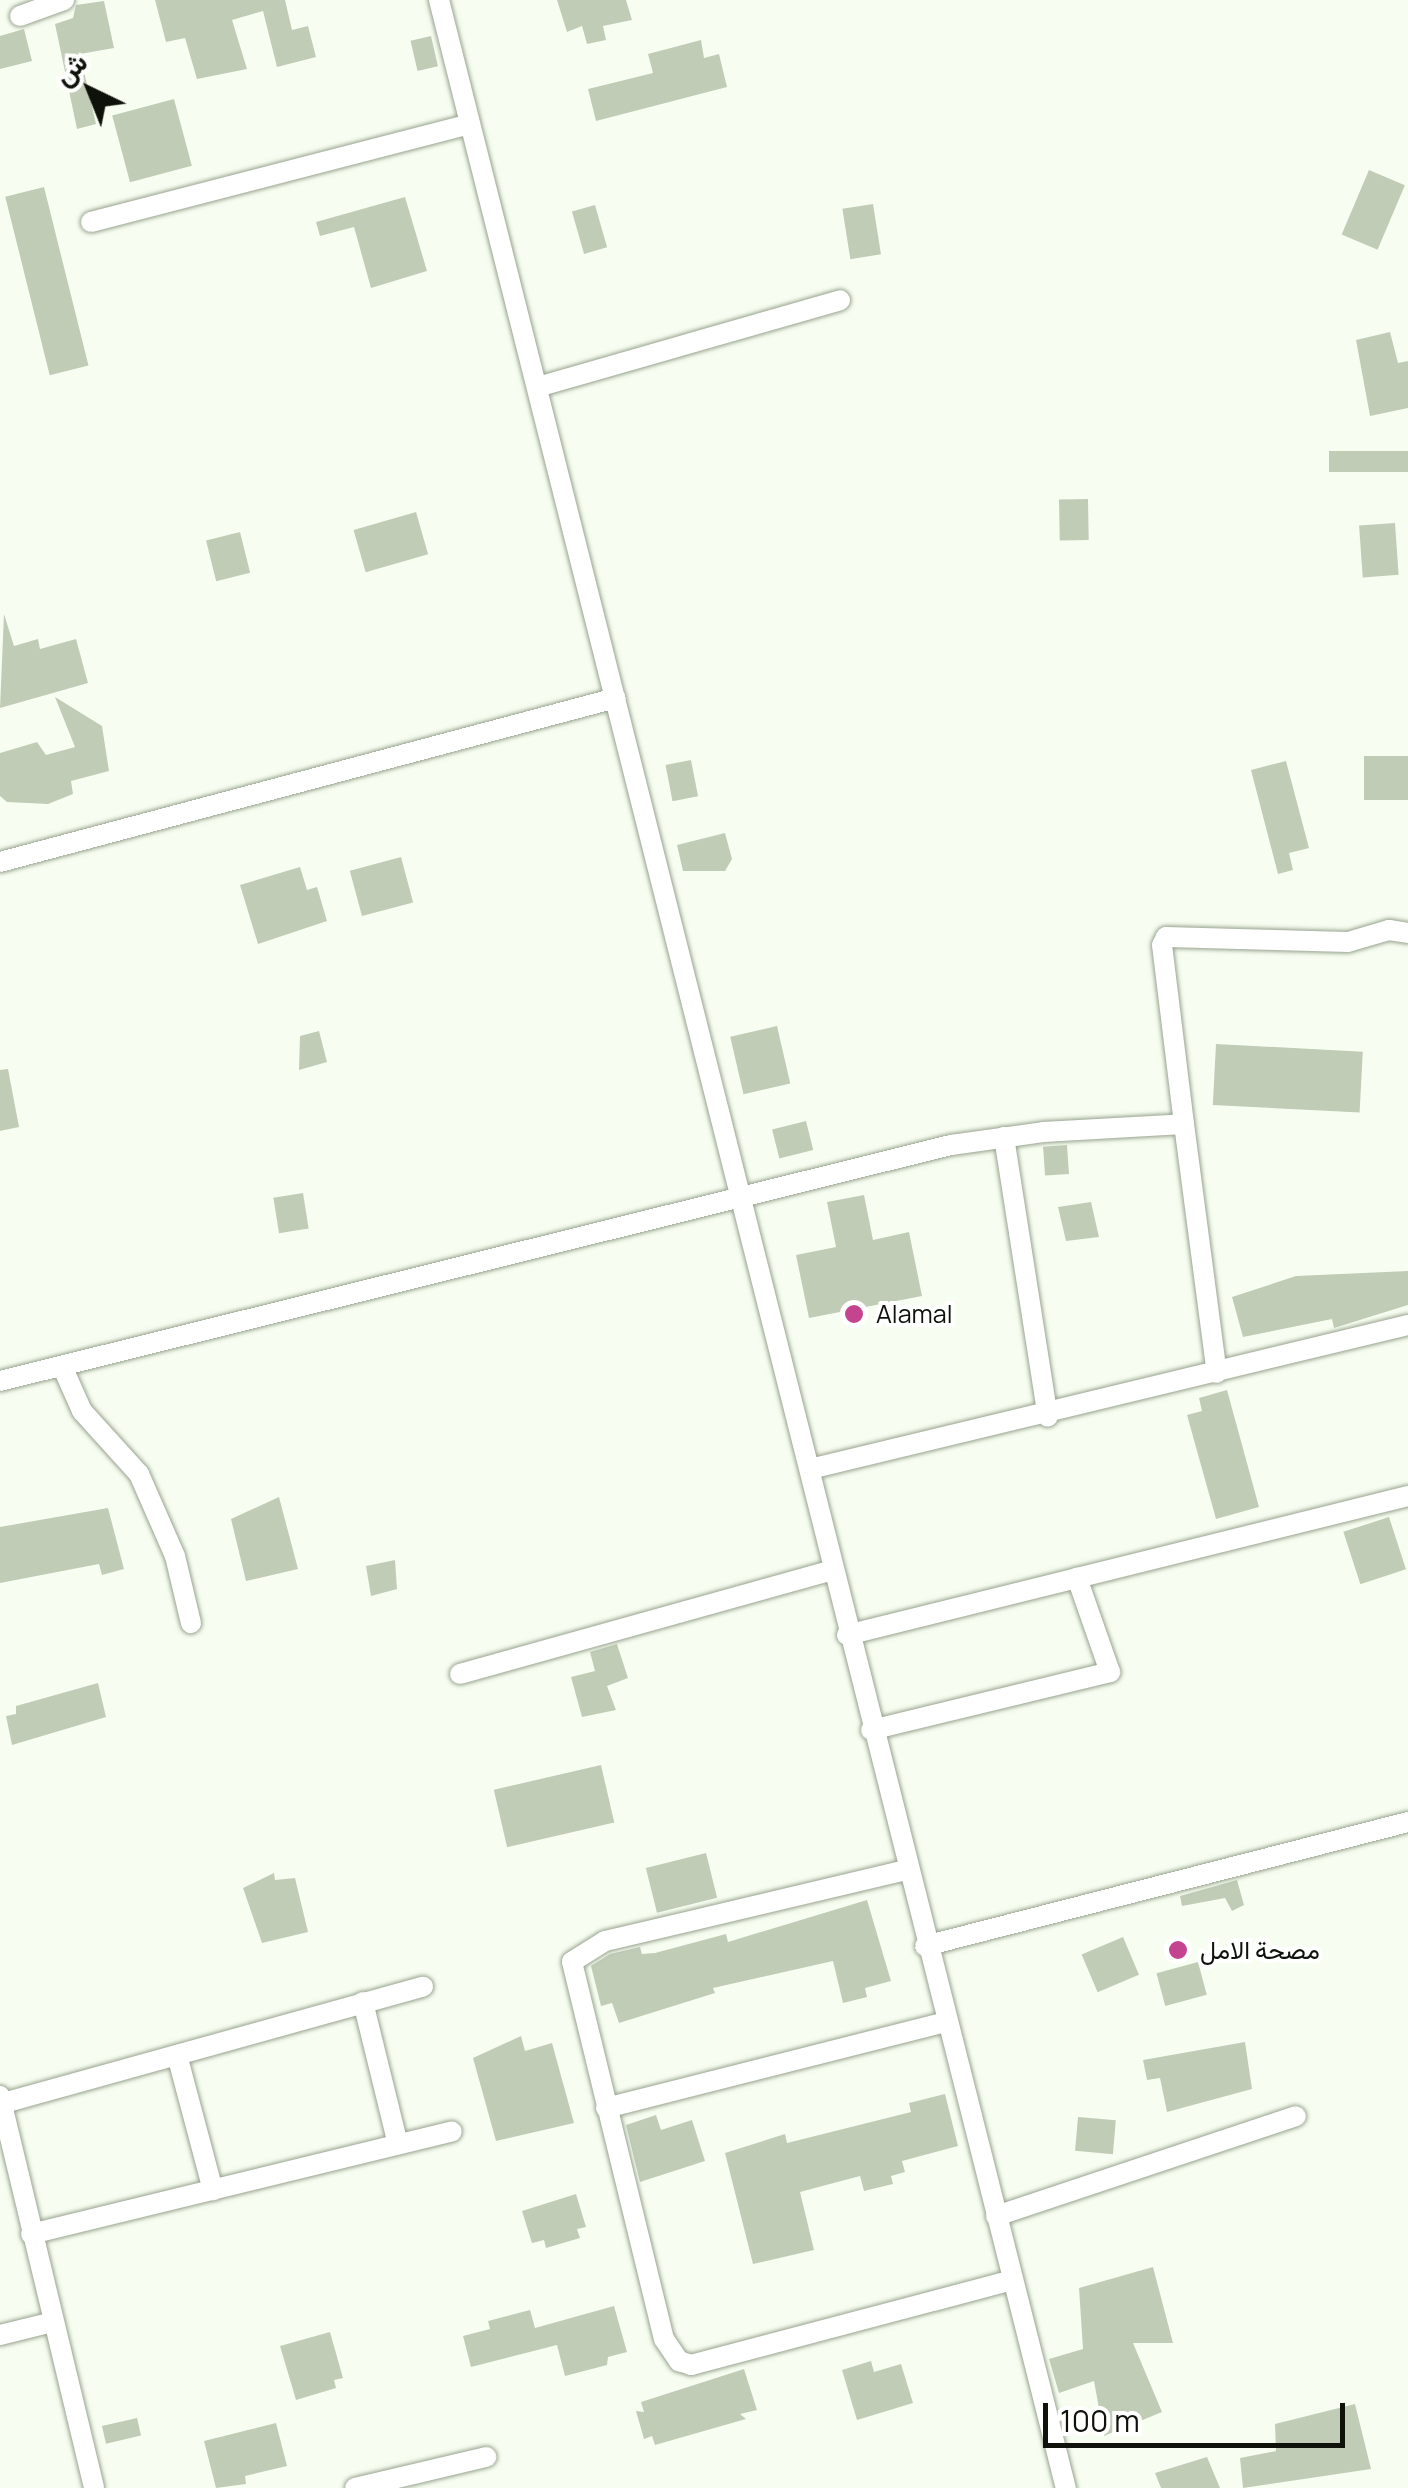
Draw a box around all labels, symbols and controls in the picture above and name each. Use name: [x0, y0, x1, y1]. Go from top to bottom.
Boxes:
north arrow: [40, 40, 140, 140]
text: ش: [44, 43, 95, 93]
place label: Alamal: [876, 1299, 952, 1329]
marker: Alamal: [841, 1301, 867, 1327]
place label: مصحة الامل: [1200, 1935, 1320, 1965]
marker: مصحة الامل: [1165, 1937, 1191, 1963]
scale bar: [1048, 2383, 1350, 2445]
text: 100 m: [1060, 2400, 1140, 2441]

